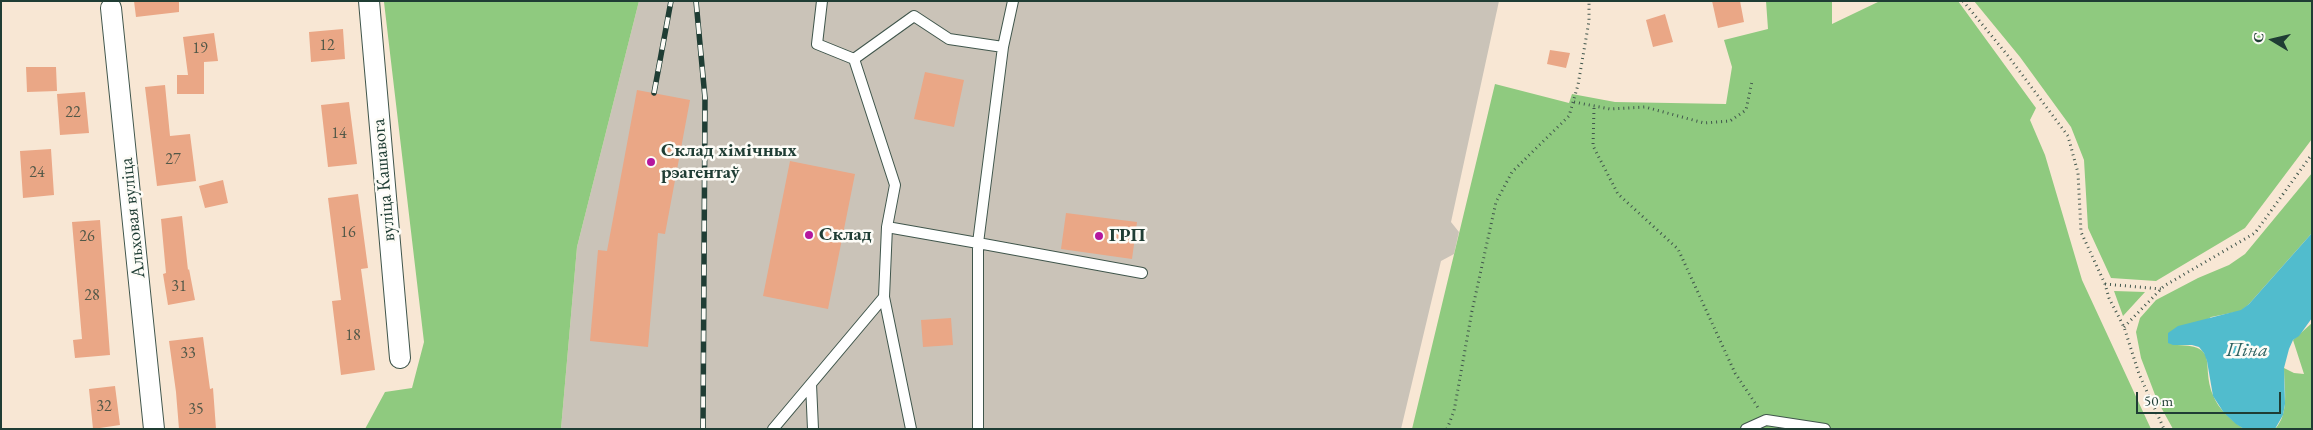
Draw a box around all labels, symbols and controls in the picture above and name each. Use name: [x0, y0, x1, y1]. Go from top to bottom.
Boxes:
north arrow: [2248, 15, 2298, 65]
text: С: [2249, 31, 2268, 44]
house number: 12: [319, 36, 335, 56]
house number: 19: [192, 39, 208, 59]
house number: 22: [65, 103, 81, 123]
street label: вуліца Кашавога: [367, 118, 401, 242]
house number: 14: [331, 124, 347, 144]
place label: Склад хімічных рэагентаў: [661, 140, 797, 184]
house number: 27: [165, 150, 181, 170]
marker: Склад хімічных рэагентаў: [645, 156, 657, 168]
street label: Альховая вуліца: [115, 157, 151, 279]
house number: 24: [29, 163, 45, 183]
house number: 16: [340, 223, 356, 243]
place label: Склад: [819, 224, 872, 246]
place label: ГРП: [1109, 225, 1146, 247]
house number: 26: [79, 227, 95, 247]
marker: Склад: [803, 229, 815, 241]
marker: ГРП: [1093, 230, 1105, 242]
house number: 31: [171, 277, 187, 297]
house number: 28: [84, 286, 100, 306]
house number: 18: [345, 326, 361, 346]
water label: Піна: [2226, 339, 2268, 363]
house number: 33: [180, 344, 196, 364]
scale bar: [2138, 382, 2283, 414]
text: 50 m: [2144, 391, 2173, 410]
house number: 32: [96, 397, 112, 417]
house number: 35: [188, 400, 204, 420]

